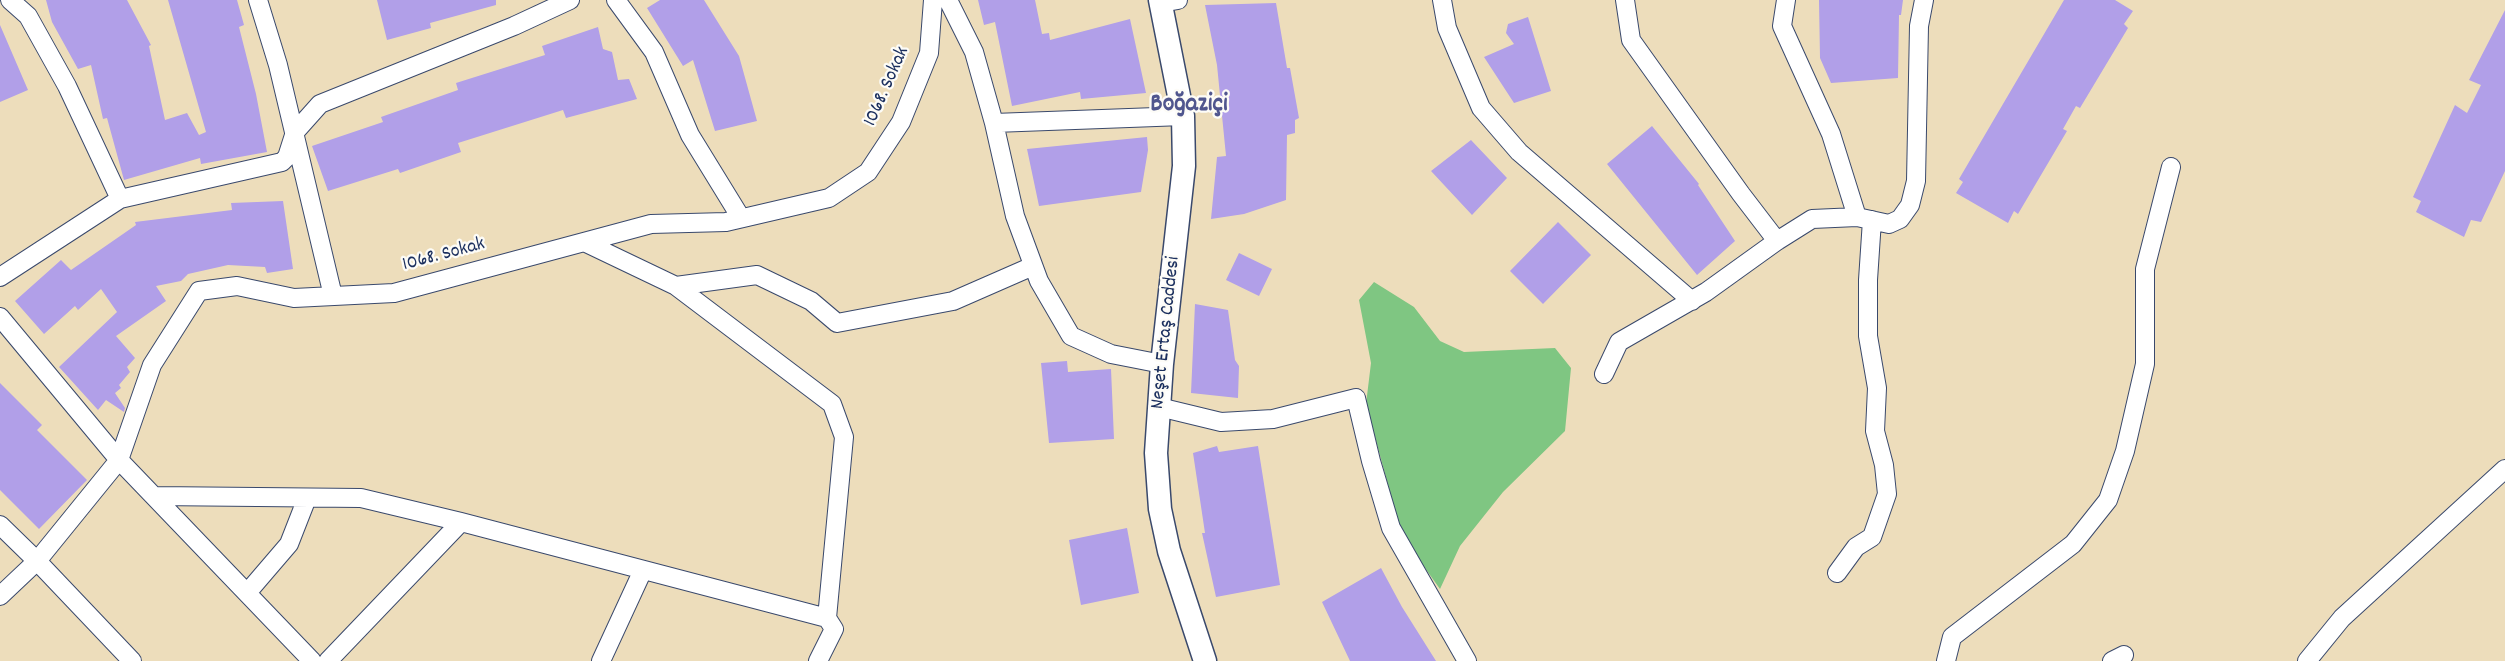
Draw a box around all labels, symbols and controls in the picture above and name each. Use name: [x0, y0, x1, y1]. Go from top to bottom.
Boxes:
street label: 1068. Sokak: [860, 44, 916, 130]
district label: Boğaziçi: [1150, 90, 1228, 122]
street label: 1068. Sokak: [400, 233, 488, 279]
street label: Neşet Ertaş Caddesi: [1147, 255, 1187, 411]

